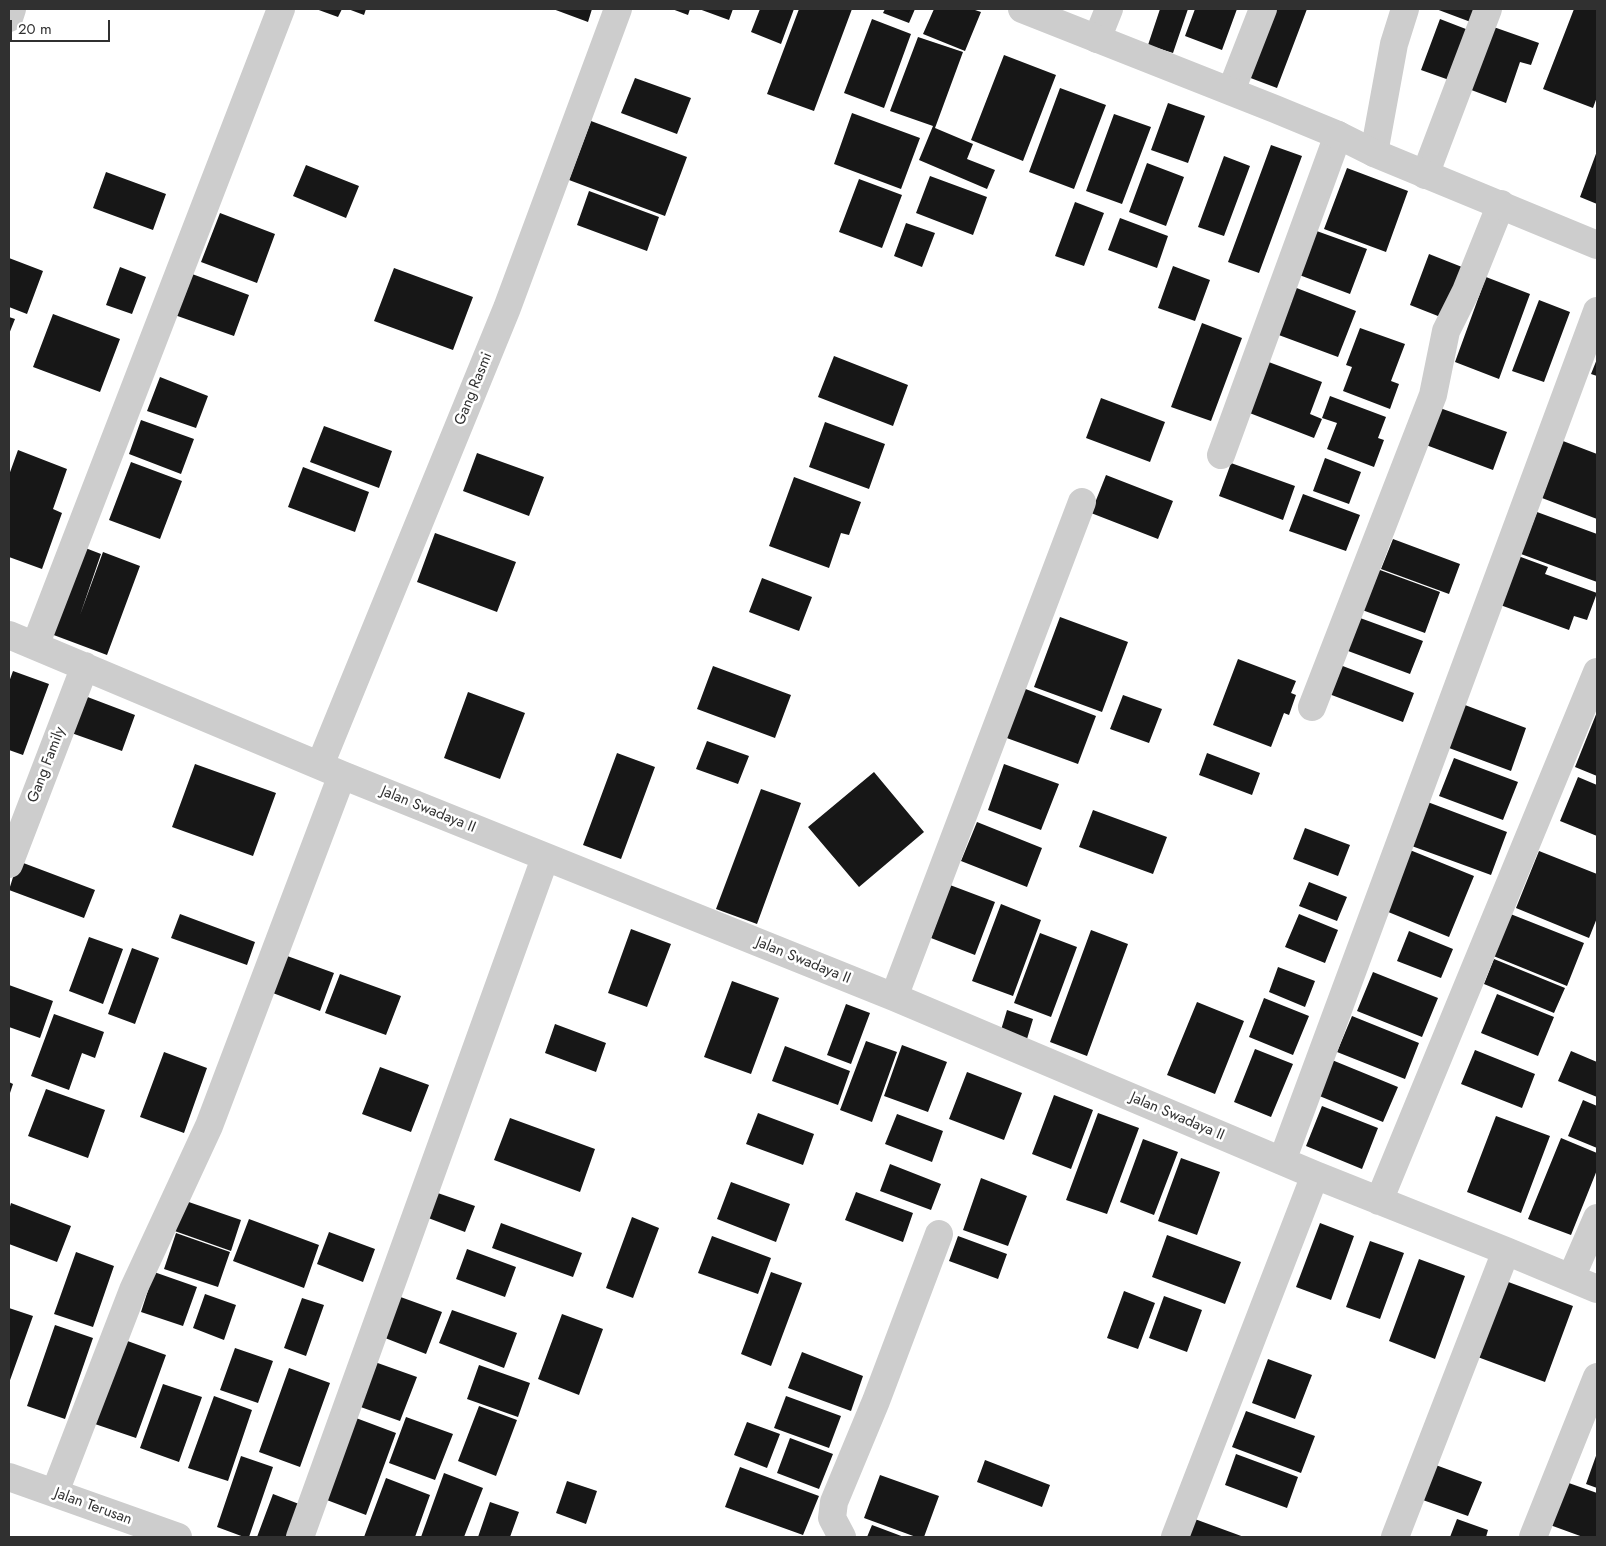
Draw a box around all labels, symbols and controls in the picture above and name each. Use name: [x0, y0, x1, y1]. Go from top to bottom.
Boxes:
scale bar: [12, 10, 112, 42]
text: 20 m: [18, 18, 52, 40]
street label: Gang Rasmi: [451, 350, 497, 428]
street label: Gang Family: [24, 725, 70, 805]
street label: Jalan Swadaya II: [378, 783, 478, 837]
street label: Jalan Swadaya II: [753, 934, 853, 988]
street label: Jalan Swadaya II: [1127, 1089, 1227, 1145]
street label: Jalan Terusan: [52, 1485, 134, 1529]

